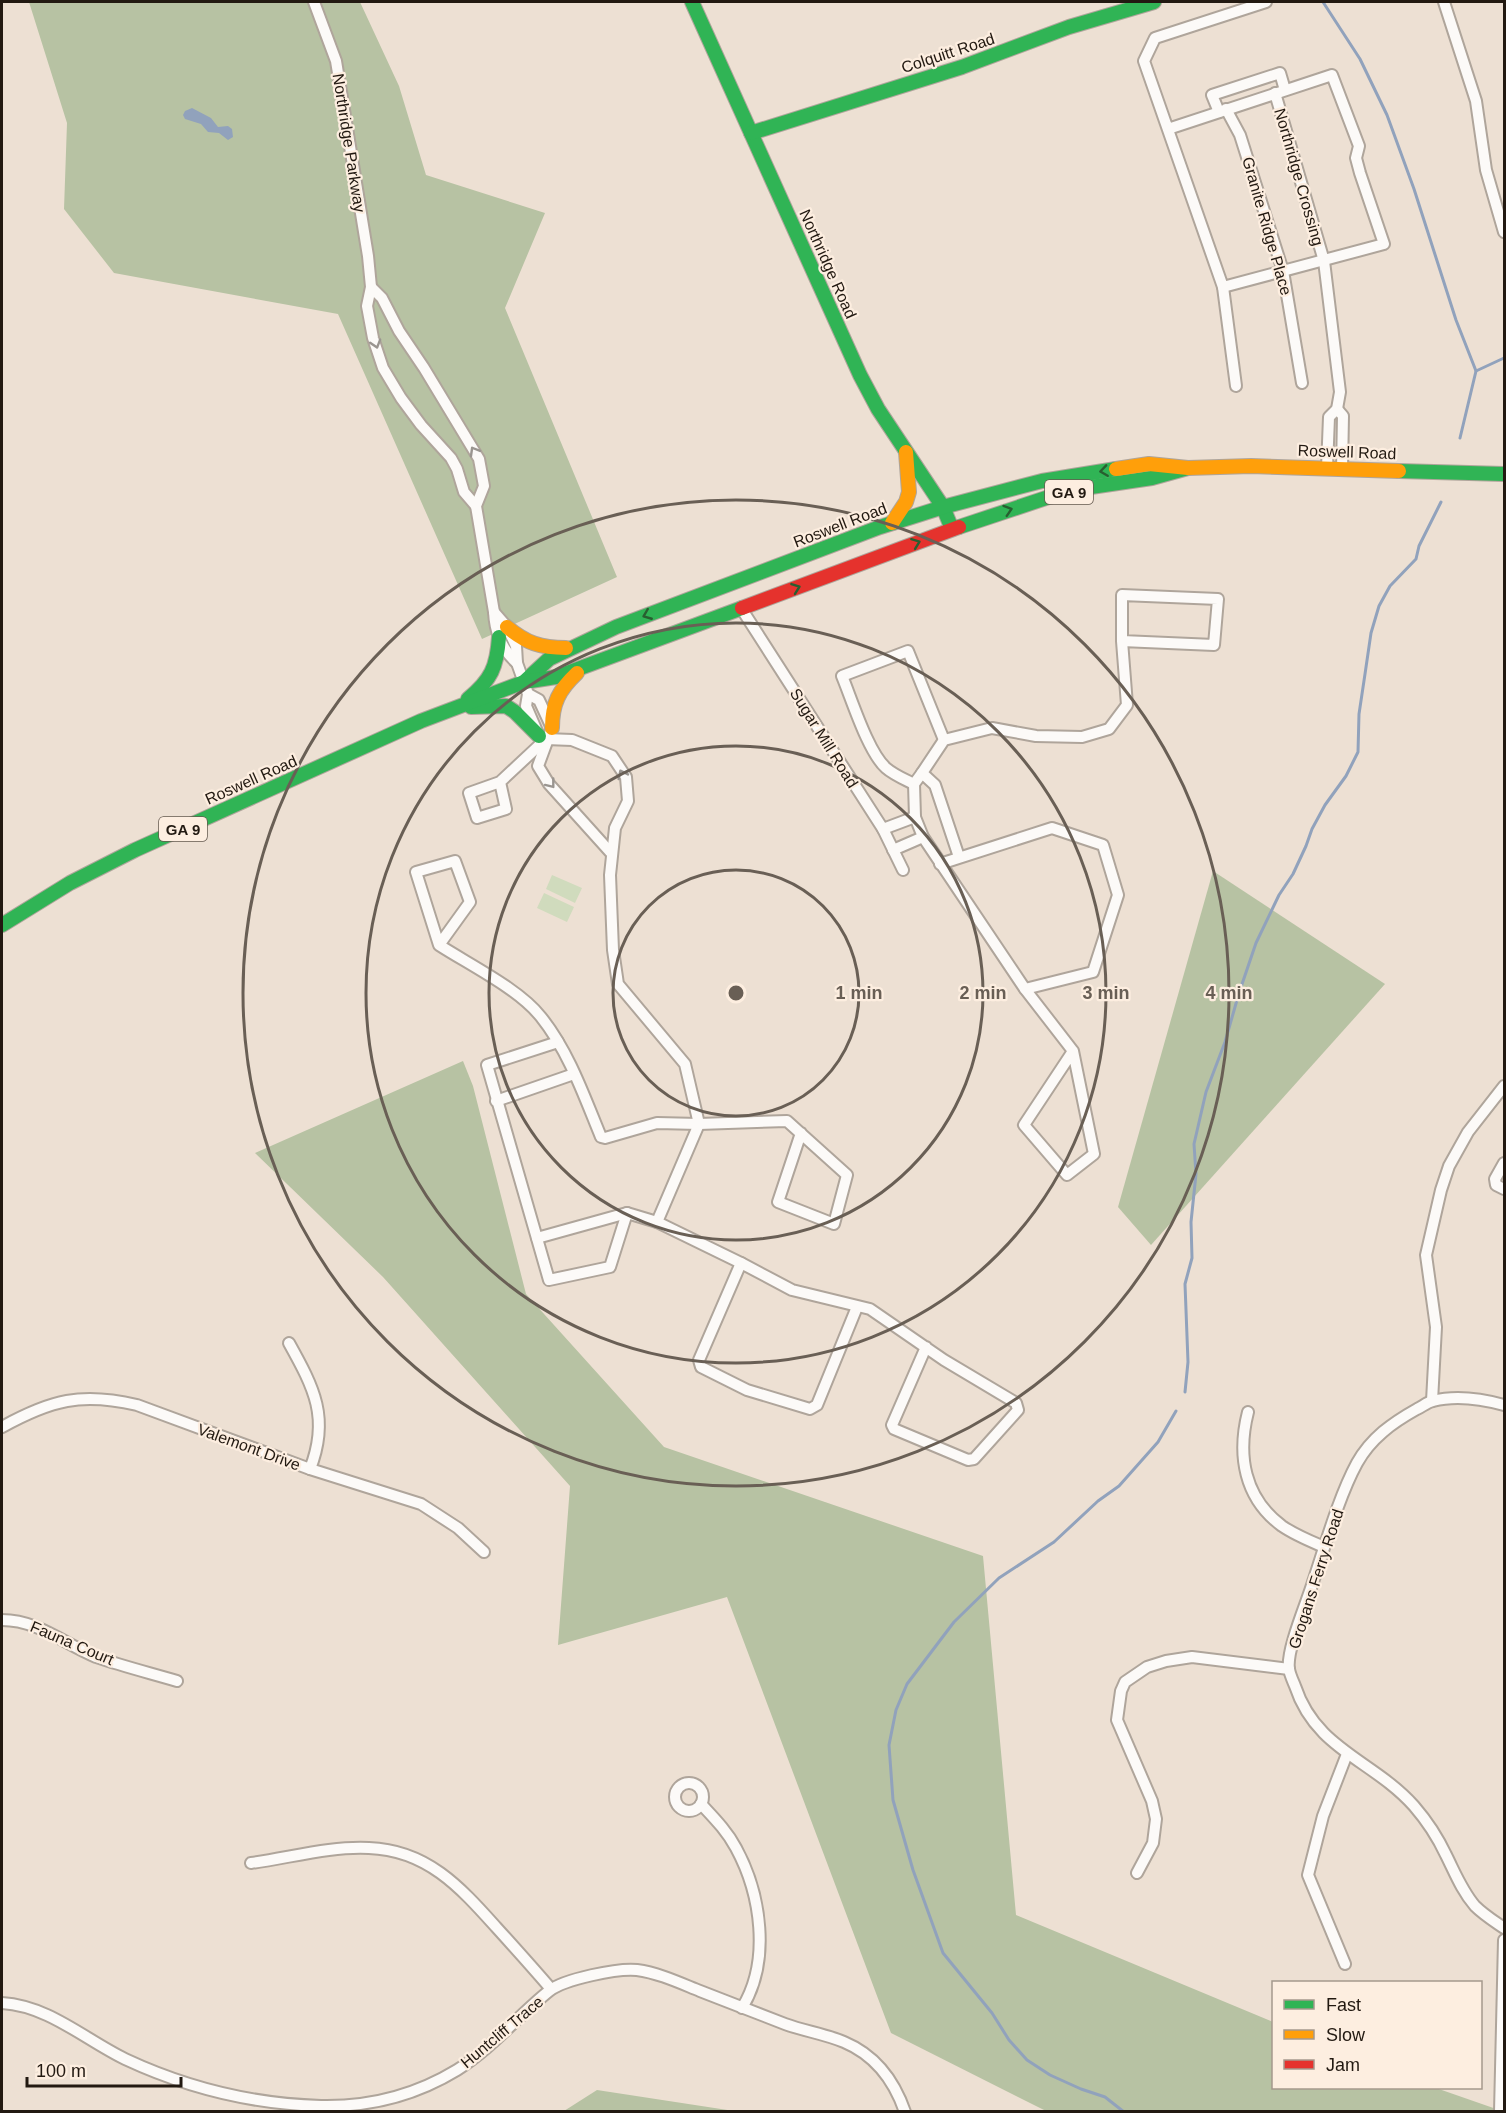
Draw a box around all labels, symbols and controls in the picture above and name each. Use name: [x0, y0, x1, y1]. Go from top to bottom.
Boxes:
street label: Colquitt Road: [899, 30, 997, 76]
street label: Northridge Parkway: [330, 72, 368, 214]
street label: Northridge Crossing: [1271, 106, 1327, 248]
street label: Granite Ridge Place: [1239, 155, 1295, 297]
street label: Northridge Road: [796, 207, 860, 321]
one-way arrow: [368, 338, 381, 349]
street label: Roswell Road: [1297, 442, 1397, 462]
one-way arrow: [470, 447, 481, 457]
one-way arrow: [1099, 464, 1108, 476]
road number: GA 9: [1045, 480, 1093, 504]
street label: Roswell Road: [791, 499, 889, 551]
one-way arrow: [1002, 505, 1013, 517]
one-way arrow: [910, 537, 921, 550]
one-way arrow: [790, 582, 801, 595]
one-way arrow: [642, 608, 653, 620]
street label: Sugar Mill Road: [787, 685, 861, 791]
street label: Roswell Road: [202, 752, 300, 808]
one-way arrow: [617, 769, 629, 780]
one-way arrow: [543, 777, 554, 788]
road number: GA 9: [159, 817, 207, 841]
centre of rings: [726, 983, 746, 1003]
text: 1 min: [835, 983, 883, 1003]
text: 2 min: [959, 983, 1007, 1003]
text: 3 min: [1082, 983, 1130, 1003]
text: 4 min: [1205, 983, 1253, 1003]
street label: Valemont Drive: [195, 1421, 303, 1474]
street label: Grogans Ferry Road: [1285, 1507, 1347, 1651]
street label: Fauna Court: [28, 1618, 117, 1668]
legend: [1272, 1981, 1482, 2089]
street label: Huntcliff Trace: [457, 1993, 547, 2071]
text: Fast: [1326, 1995, 1361, 2015]
text: Slow: [1326, 2025, 1366, 2045]
scale bar: [27, 2050, 182, 2088]
text: Jam: [1326, 2055, 1360, 2075]
text: 100 m: [36, 2061, 86, 2081]

